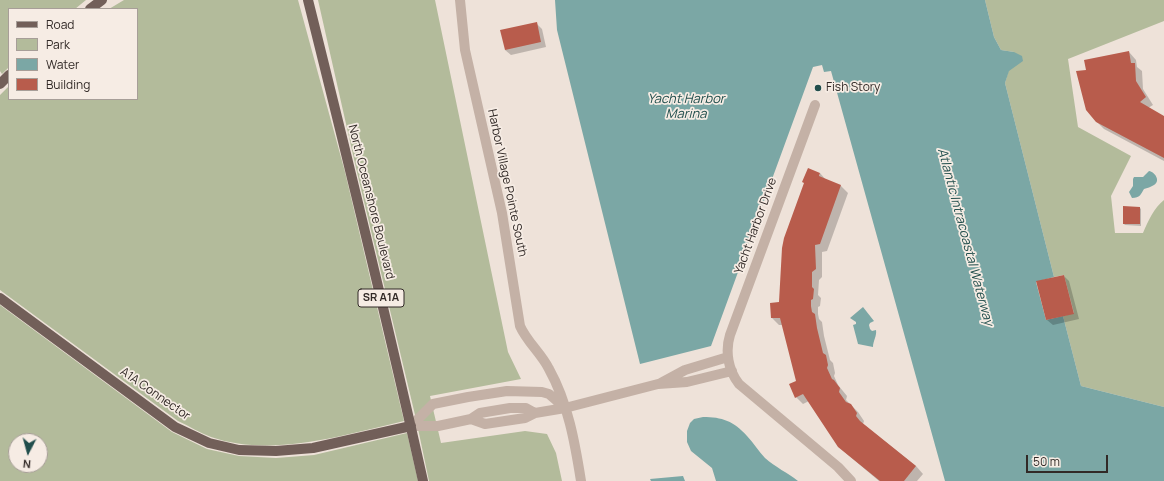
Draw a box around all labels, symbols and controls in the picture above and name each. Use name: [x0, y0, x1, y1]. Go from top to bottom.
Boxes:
legend: [8, 8, 138, 100]
text: Road: [46, 16, 74, 33]
text: Park: [46, 36, 70, 53]
text: Water: [46, 56, 79, 73]
text: Building: [46, 76, 90, 93]
place label: Fish Story: [826, 81, 880, 95]
marker: Fish Story: [813, 83, 823, 93]
water label: Yacht Harbor Marina: [647, 91, 725, 122]
street label: Harbor Village Pointe South: [484, 108, 530, 258]
street label: North Oceanshore Boulevard: [345, 123, 397, 281]
water label: Atlantic Intracoastal Waterway: [934, 147, 996, 327]
street label: Yacht Harbor Drive: [732, 176, 780, 276]
road number: SR A1A: [358, 289, 404, 307]
street label: A1A Connector: [117, 365, 193, 423]
north arrow: [8, 433, 48, 473]
scale bar: [1028, 447, 1110, 473]
text: 50 m: [1033, 453, 1060, 470]
text: N: [22, 457, 32, 472]

